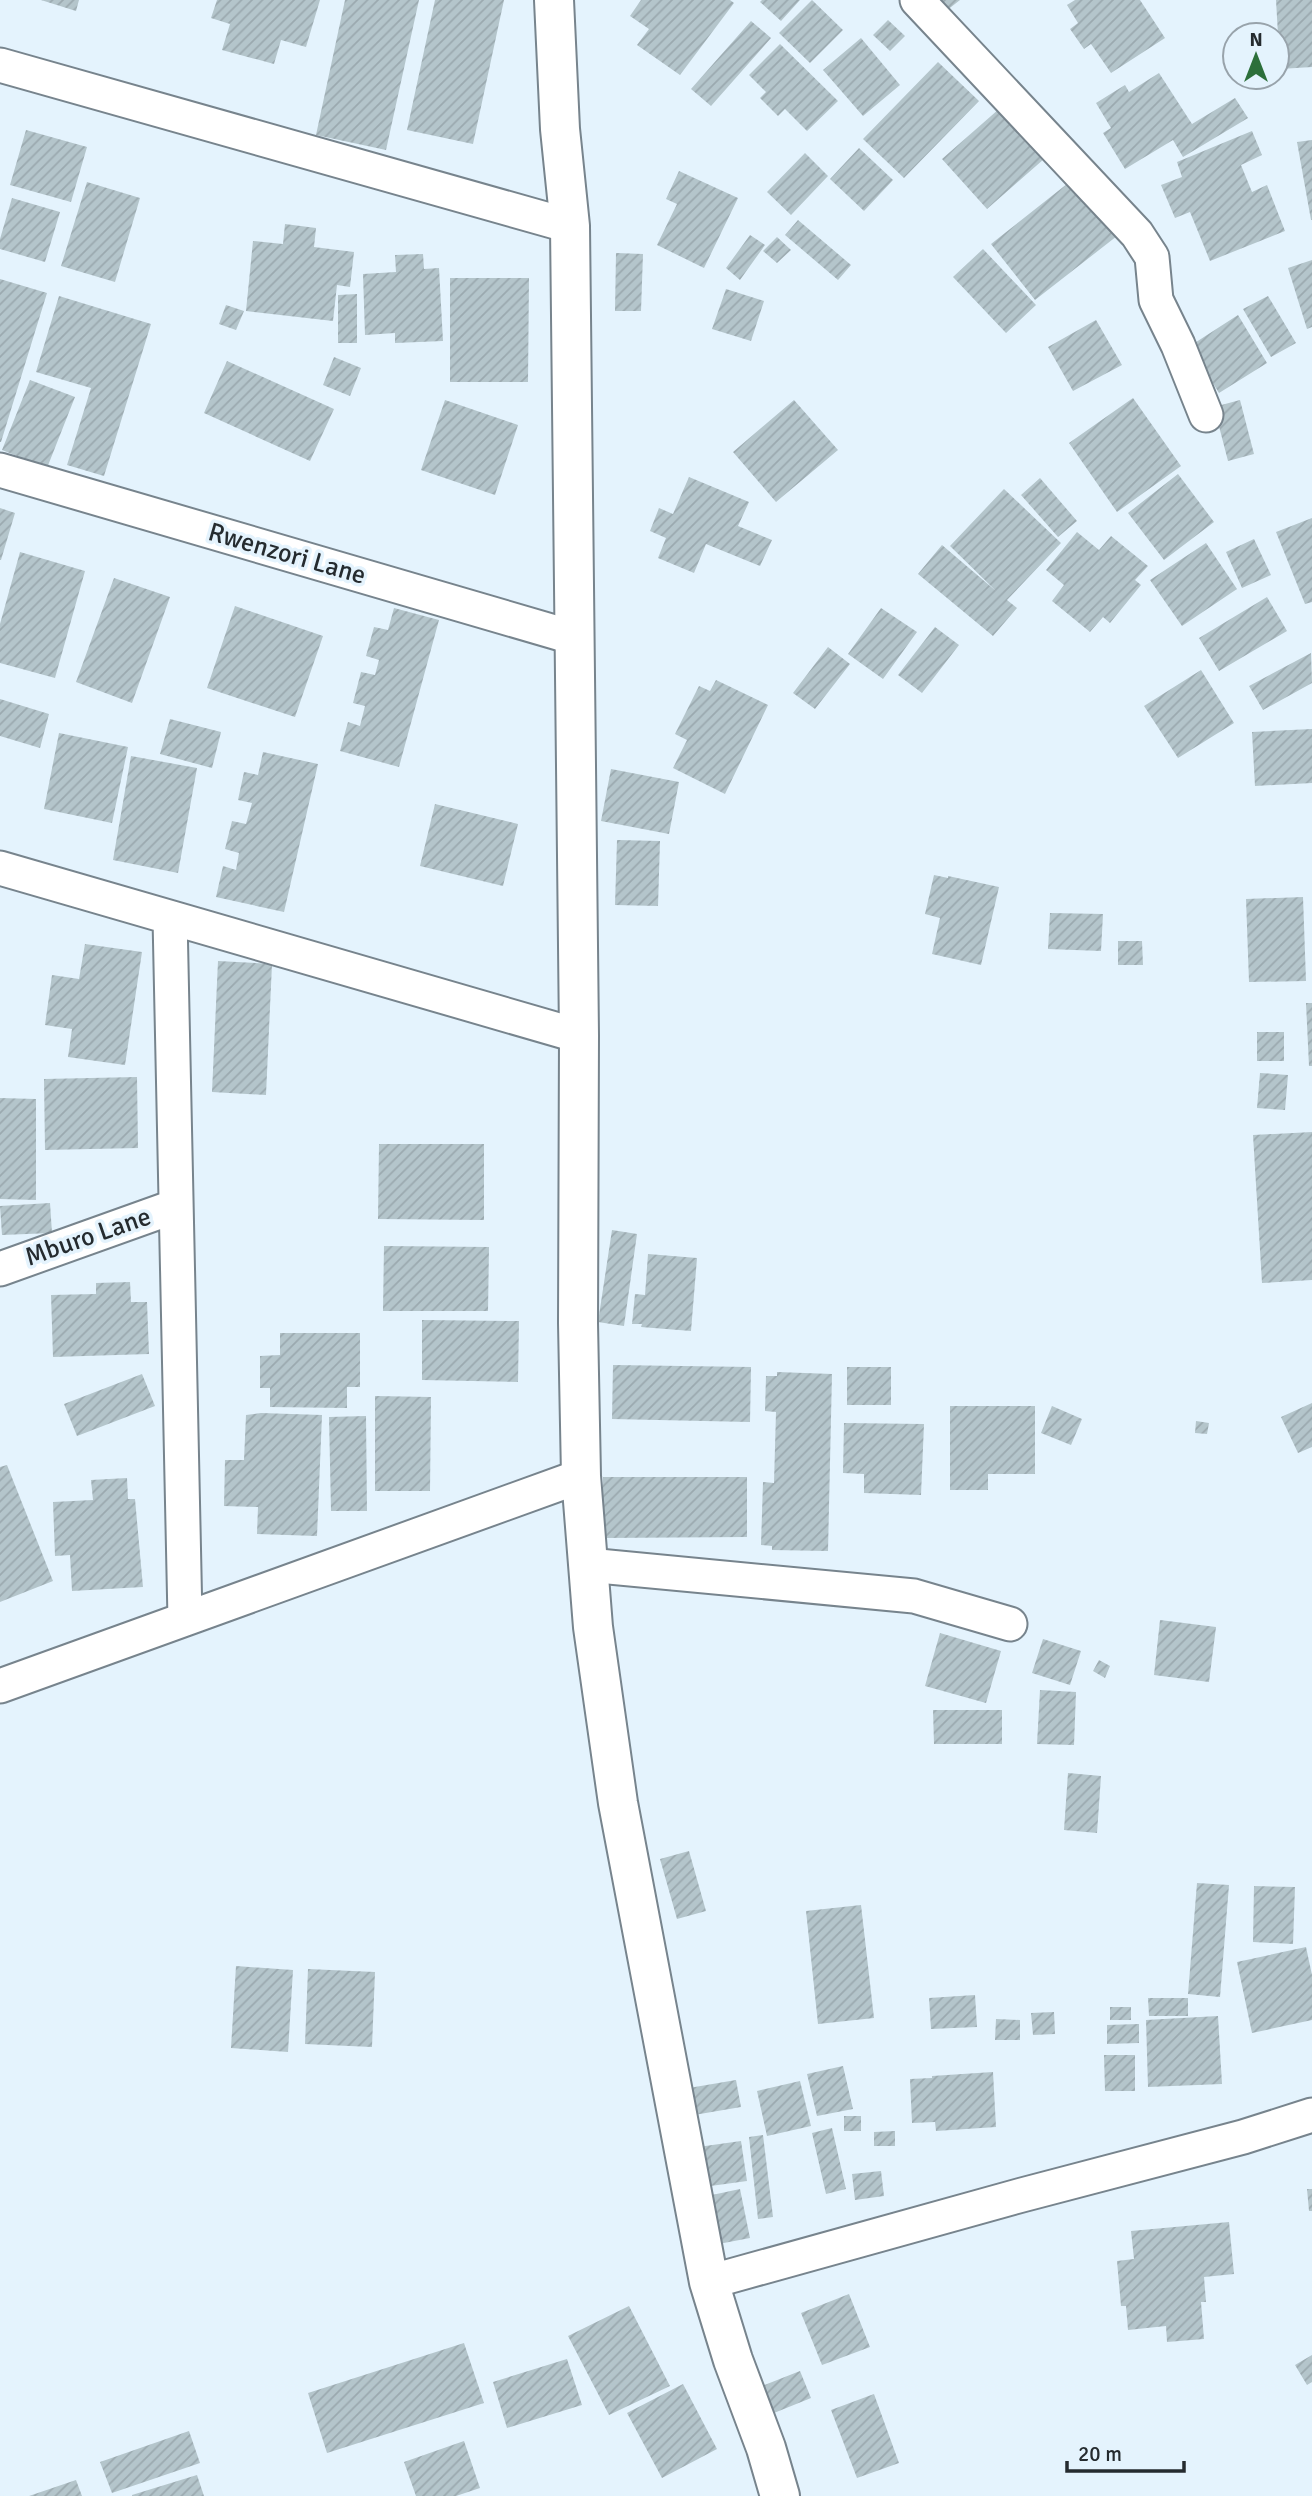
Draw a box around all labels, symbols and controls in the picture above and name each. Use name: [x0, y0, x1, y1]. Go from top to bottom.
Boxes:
north arrow: [1221, 21, 1291, 91]
text: N: [1249, 28, 1263, 52]
street label: Rwenzori Lane: [205, 516, 369, 592]
street label: Mburo Lane: [21, 1201, 155, 1273]
scale bar: [1067, 2430, 1184, 2474]
text: 20 m: [1078, 2441, 1122, 2467]

